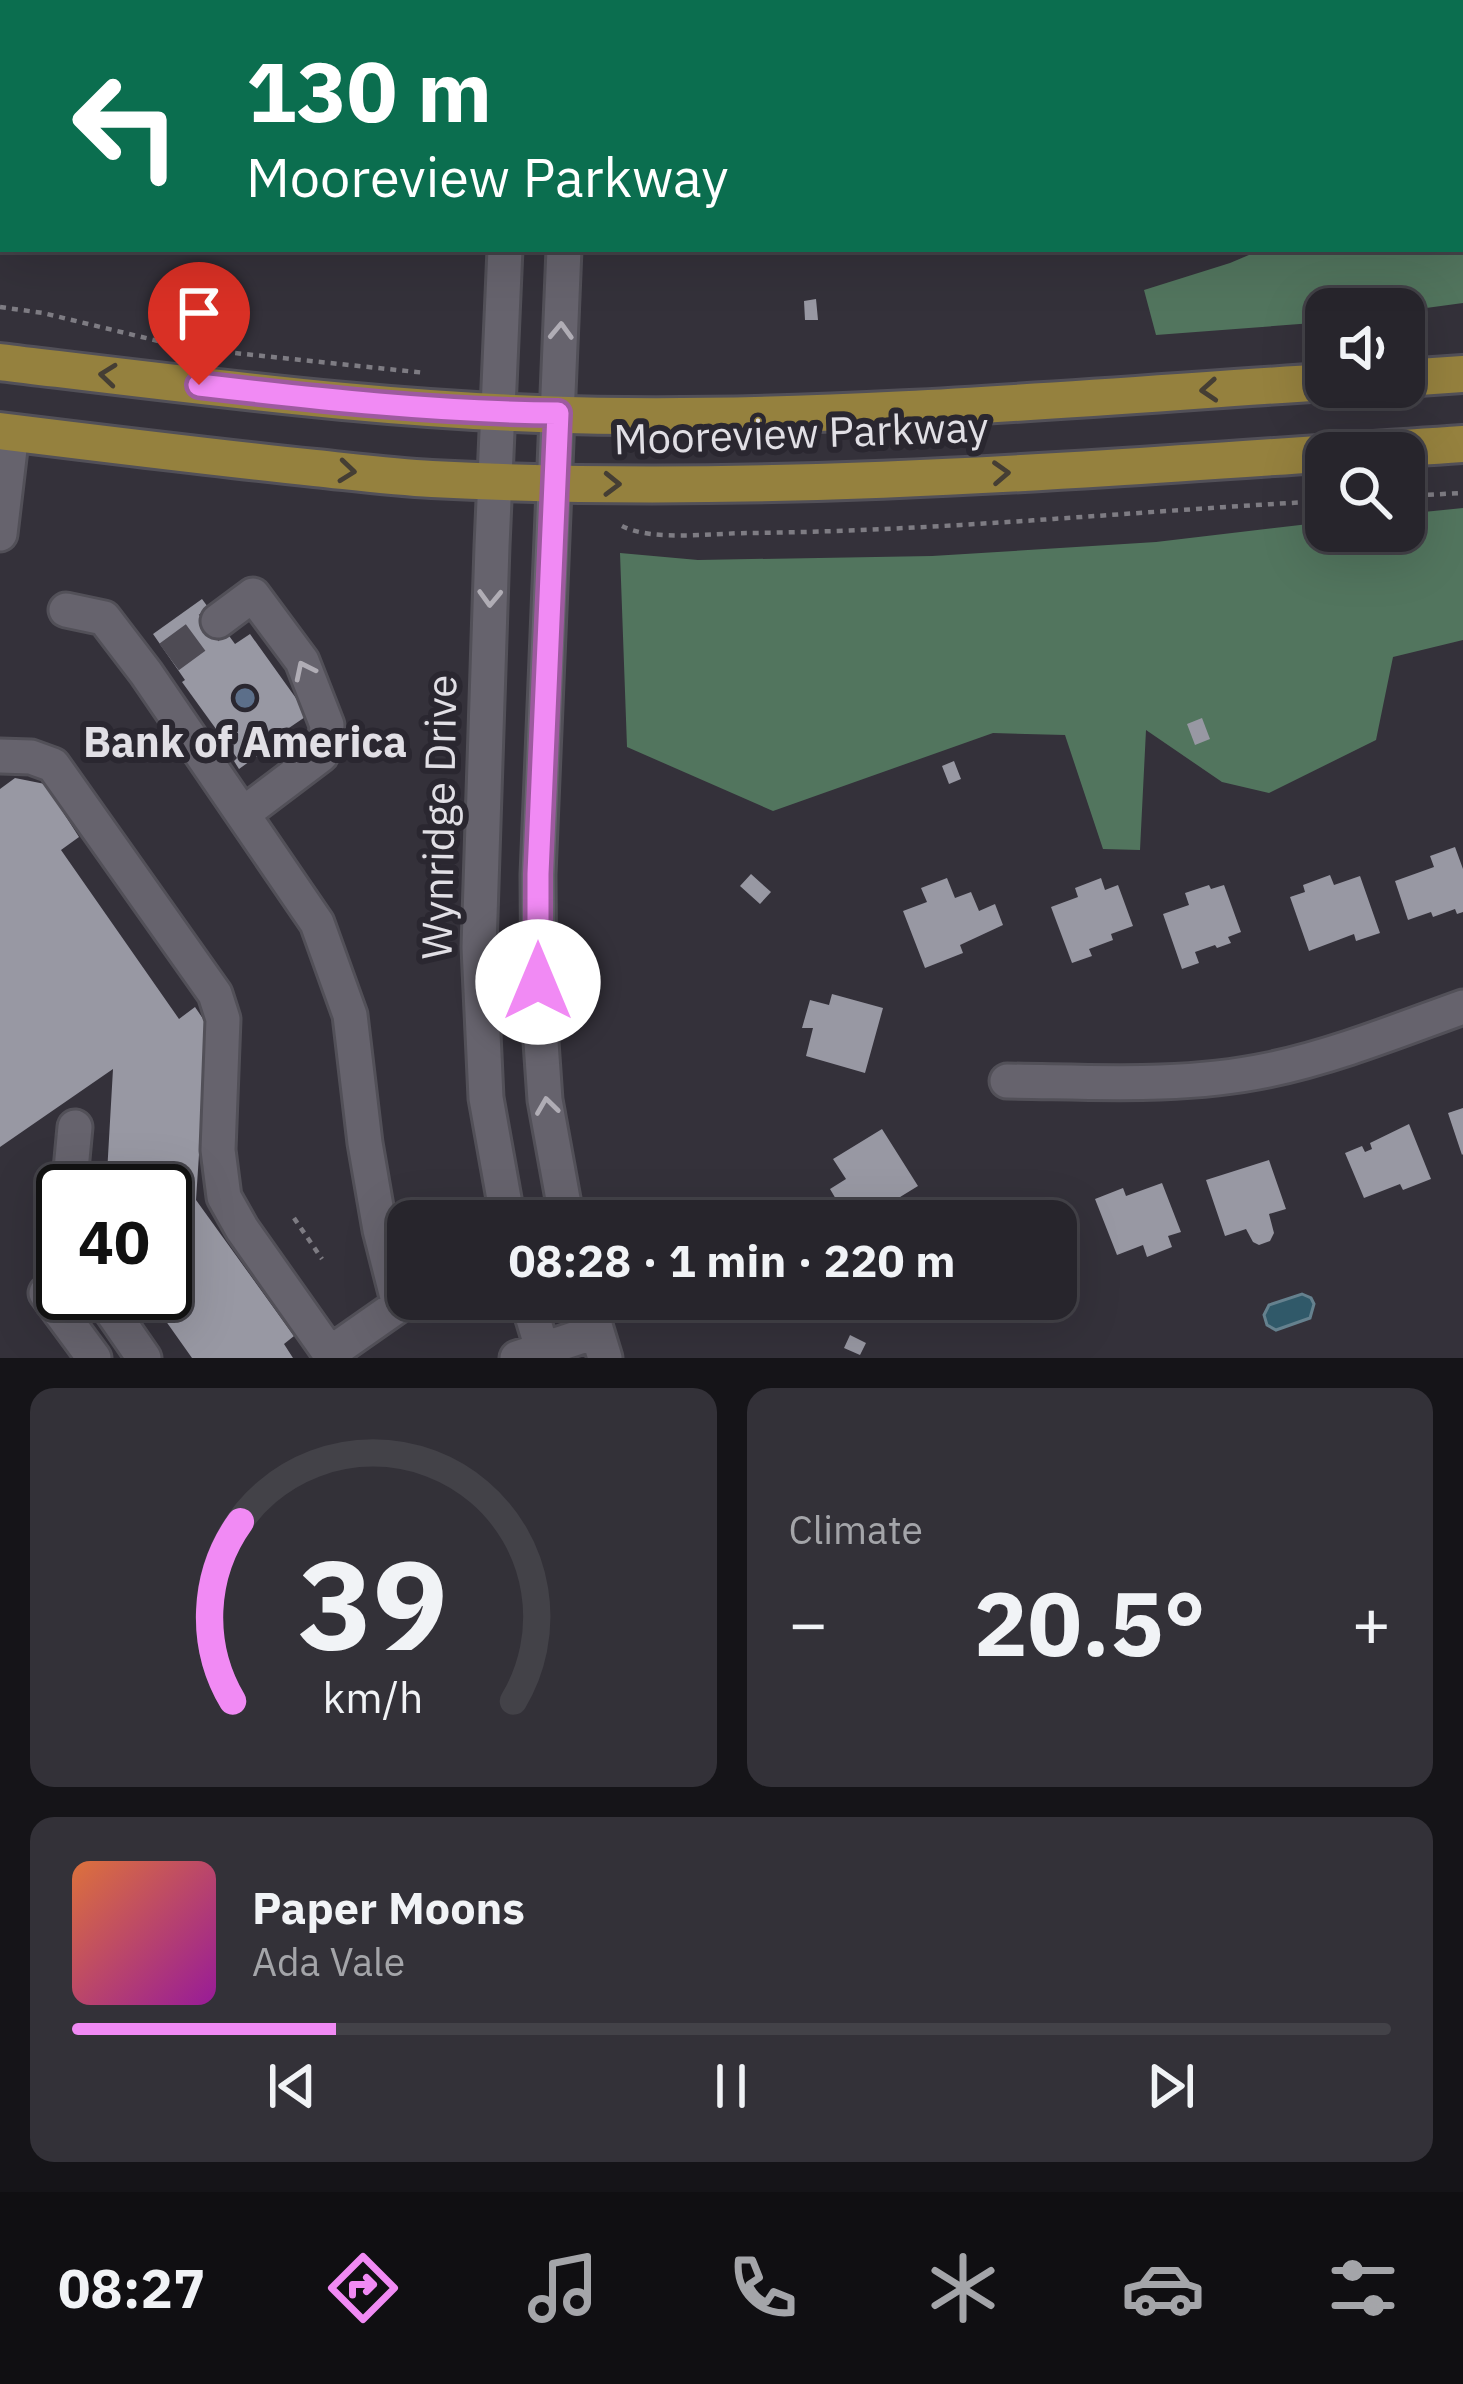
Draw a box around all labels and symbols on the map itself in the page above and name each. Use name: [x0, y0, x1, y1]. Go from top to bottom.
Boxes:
pin: [148, 262, 250, 385]
one-way arrow: [548, 321, 574, 340]
one-way arrow: [98, 362, 118, 388]
one-way arrow: [1199, 377, 1218, 403]
street label: Mooreview Parkway: [612, 398, 990, 467]
one-way arrow: [338, 458, 357, 483]
one-way arrow: [992, 460, 1011, 486]
one-way arrow: [604, 471, 622, 497]
one-way arrow: [477, 589, 503, 608]
one-way arrow: [295, 661, 318, 682]
street label: Wynridge Drive: [409, 674, 468, 960]
marker: Bank of America: [232, 685, 258, 711]
place label: Bank of America: [83, 714, 407, 769]
position arrow: [475, 919, 601, 1045]
one-way arrow: [535, 1096, 561, 1116]
speed limit sign: 40: [36, 1164, 192, 1320]

